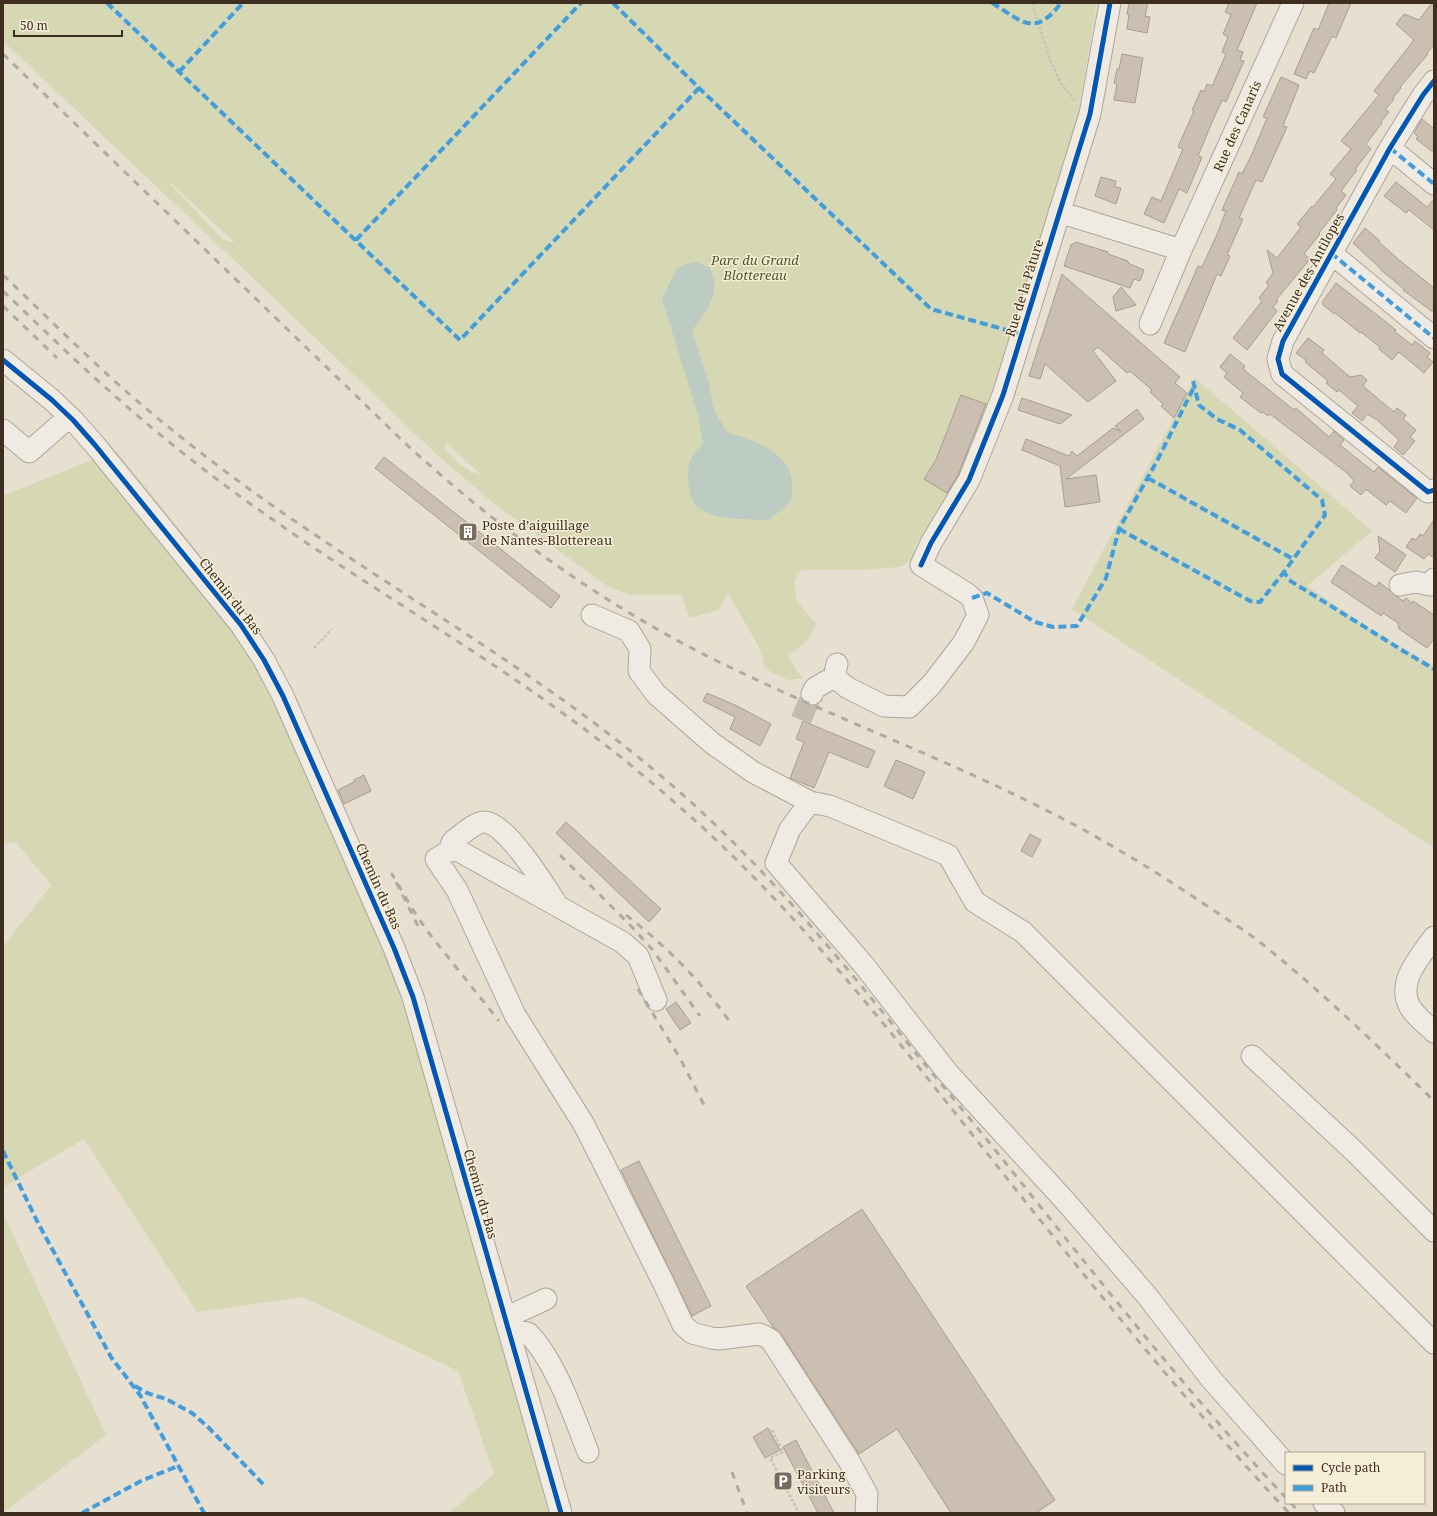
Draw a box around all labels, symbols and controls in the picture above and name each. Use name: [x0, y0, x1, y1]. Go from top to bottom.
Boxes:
scale bar: [14, 12, 122, 38]
text: 50 m: [20, 17, 48, 34]
street label: Rue des Canaris: [1209, 77, 1265, 175]
street label: Avenue des Antilopes: [1268, 210, 1348, 334]
street label: Rue de la Pâture: [1001, 237, 1047, 339]
park label: Parc du Grand Blottereau: [710, 251, 799, 284]
place label: Poste d’aiguillage de Nantes-Blottereau: [482, 516, 612, 549]
building icon: Poste d’aiguillage de Nantes-Blottereau: [457, 521, 479, 543]
street label: Chemin du Bas: [195, 554, 267, 638]
street label: Chemin du Bas: [352, 840, 406, 932]
street label: Chemin du Bas: [460, 1147, 502, 1241]
legend: [1285, 1452, 1425, 1504]
text: Cycle path: [1321, 1459, 1381, 1476]
place label: Parking visiteurs: [797, 1465, 851, 1498]
parking icon: Parking visiteurs: [772, 1470, 794, 1492]
text: Path: [1321, 1479, 1347, 1496]

